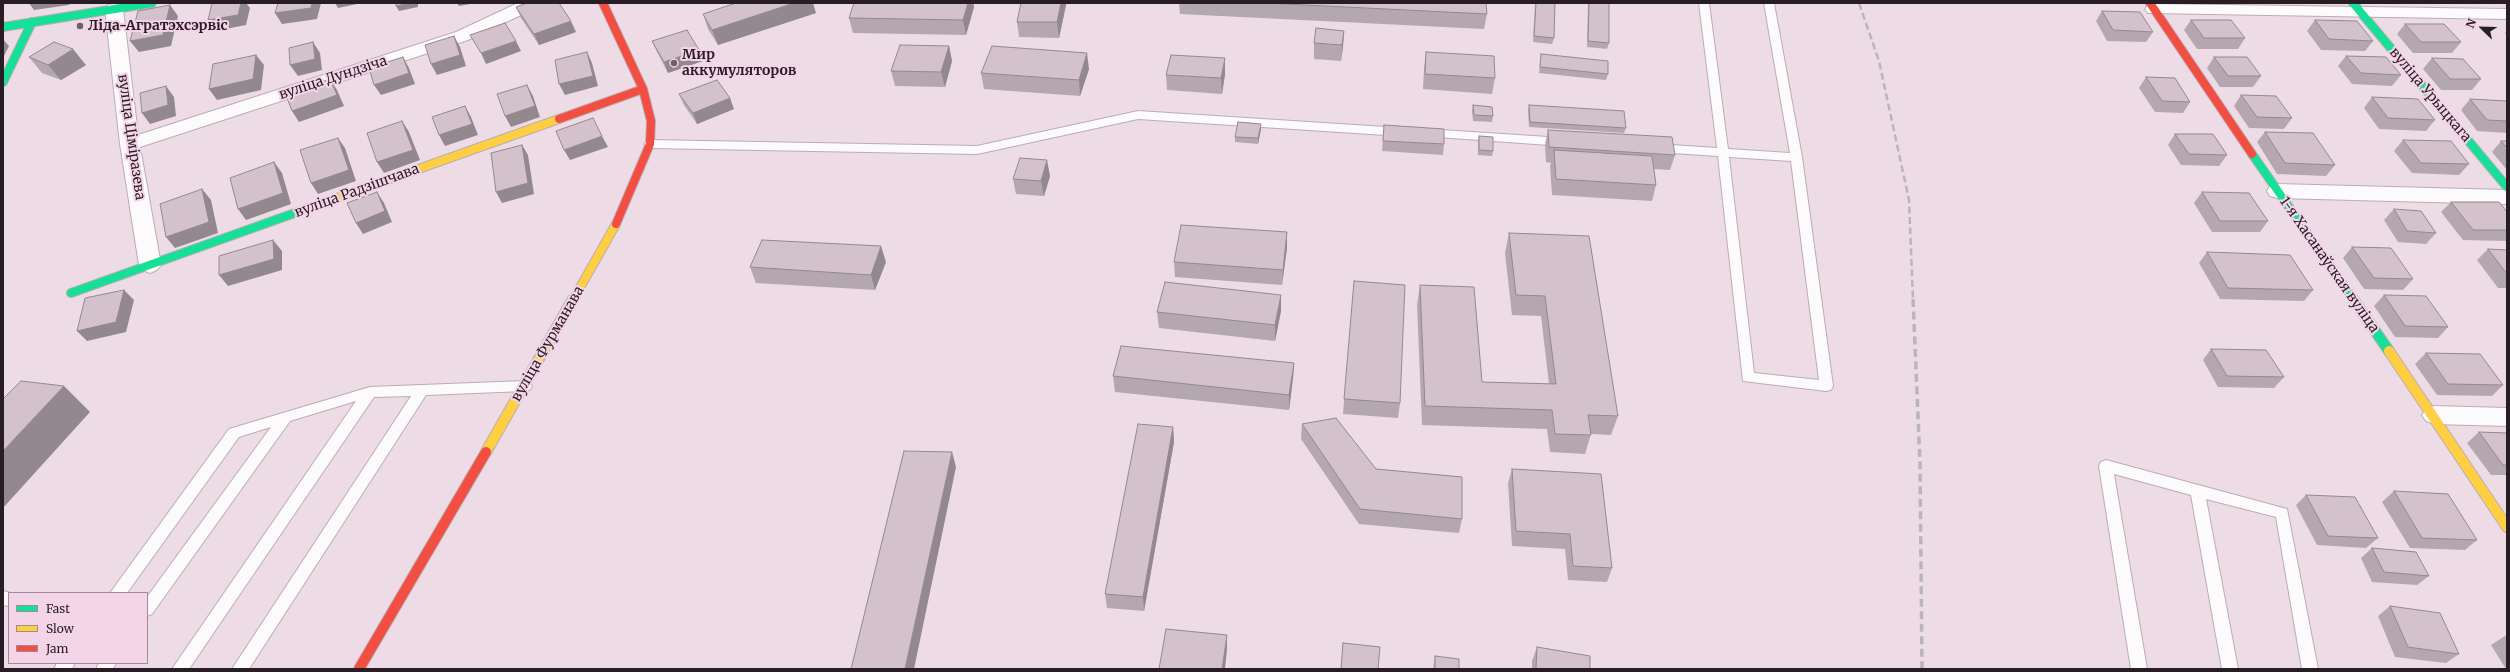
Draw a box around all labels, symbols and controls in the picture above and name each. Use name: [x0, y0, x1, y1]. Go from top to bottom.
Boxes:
north arrow: [2462, 8, 2502, 48]
text: N: [2463, 17, 2479, 30]
place label: Ліда-Агратэхсэрвіс: [88, 18, 228, 34]
marker: Ліда-Агратэхсэрвіс: [75, 21, 85, 31]
street label: вуліца Урыцкага: [2386, 44, 2474, 146]
place label: Мир аккумуляторов: [682, 47, 796, 80]
street label: вуліца Дундзіча: [277, 53, 389, 103]
marker: Мир аккумуляторов: [669, 58, 679, 68]
street label: вуліца Ціміразева: [114, 73, 148, 201]
street label: вуліца Радзішчава: [292, 161, 422, 221]
street label: 1-я Хасанаўская вуліца: [2276, 194, 2382, 336]
street label: вуліца Фурманава: [508, 283, 588, 405]
legend: [8, 592, 148, 664]
text: Fast: [46, 601, 70, 616]
text: Slow: [46, 621, 74, 636]
text: Jam: [46, 641, 68, 656]

